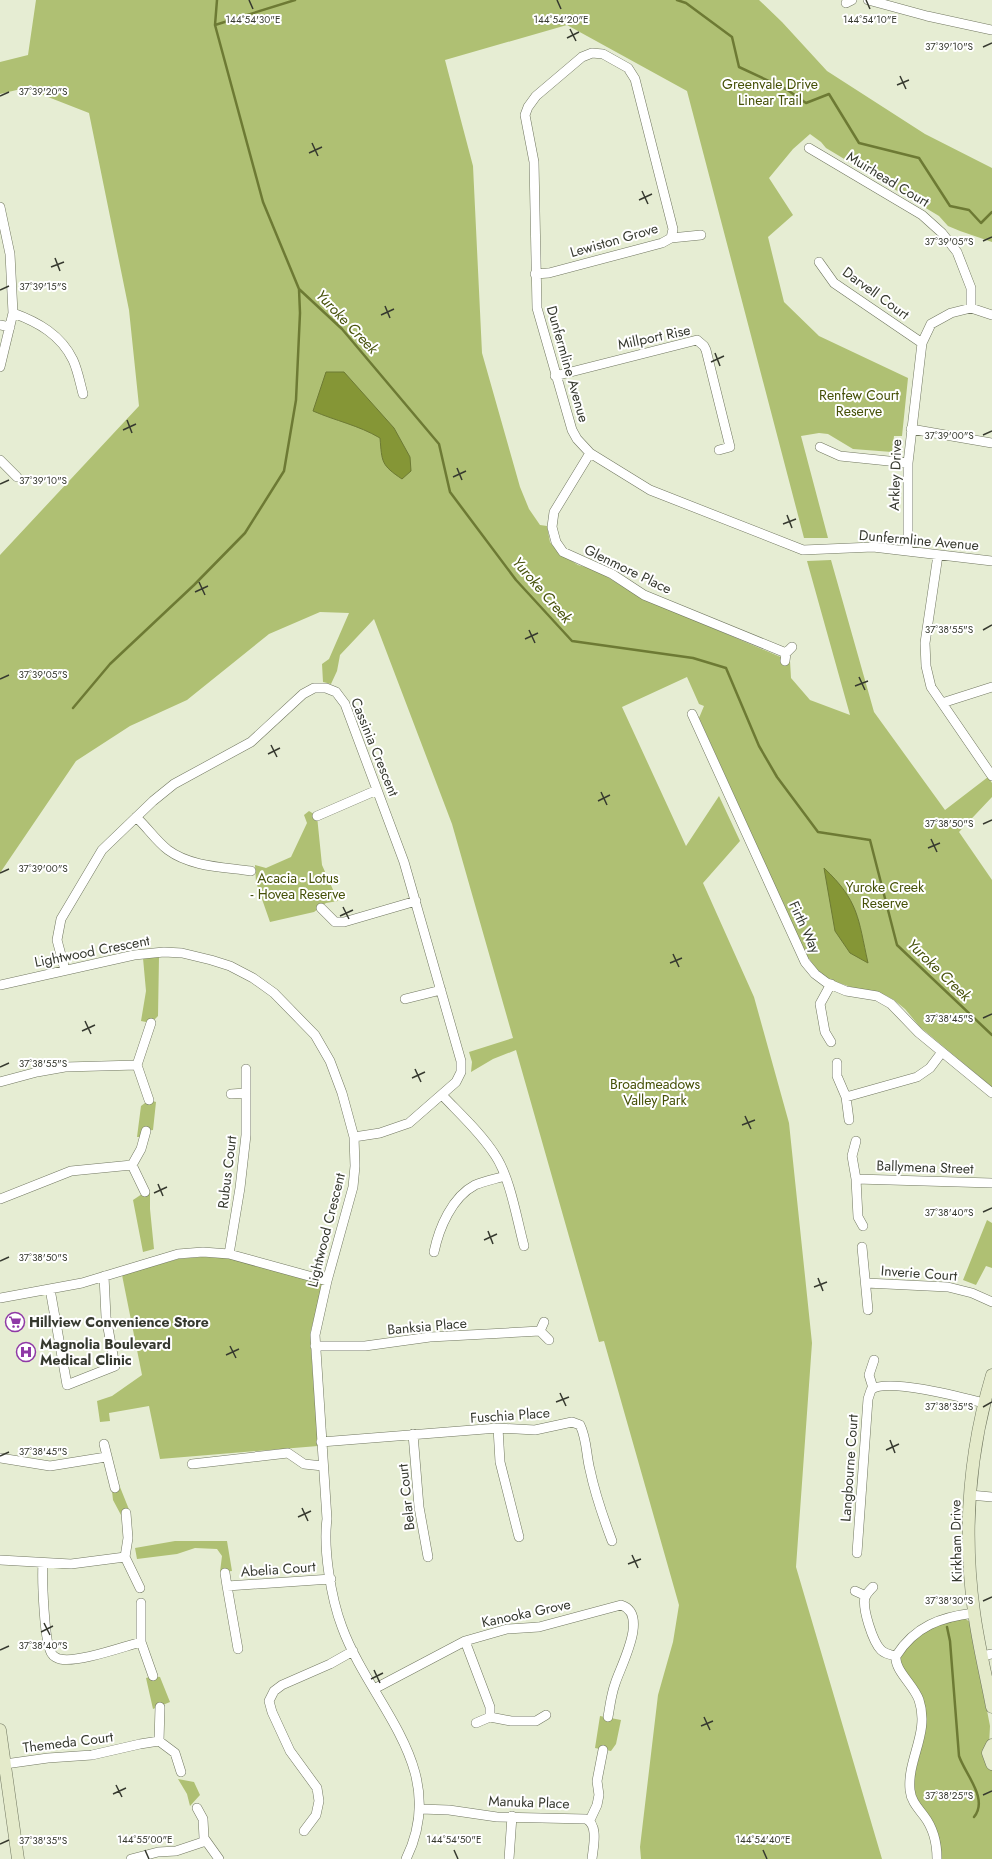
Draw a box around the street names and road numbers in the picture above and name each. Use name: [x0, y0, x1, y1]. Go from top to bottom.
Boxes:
street label: Muirhead Court: [843, 146, 934, 212]
street label: Lewiston Grove: [568, 218, 660, 262]
street label: Darvell Court: [839, 262, 914, 324]
street label: Dunfermline Avenue: [542, 303, 594, 425]
street label: Millport Rise: [616, 320, 692, 354]
street label: Arkley Drive: [884, 439, 906, 511]
street label: Dunfermline Avenue: [858, 525, 980, 555]
street label: Glenmore Place: [581, 539, 675, 599]
street label: Cassinia Crescent: [346, 695, 404, 800]
street label: Firth Way: [784, 898, 826, 957]
street label: Lightwood Crescent: [33, 930, 152, 972]
street label: Rubus Court: [213, 1134, 241, 1210]
street label: Ballymena Street: [876, 1155, 974, 1179]
street label: Lightwood Crescent: [302, 1170, 350, 1289]
street label: Inverie Court: [880, 1260, 958, 1286]
street label: Banksia Place: [386, 1313, 468, 1339]
street label: Fuschia Place: [469, 1402, 551, 1428]
street label: Langbourne Court: [835, 1413, 863, 1522]
street label: Belar Court: [393, 1462, 419, 1531]
street label: Kirkham Drive: [945, 1499, 967, 1583]
street label: Abelia Court: [240, 1556, 317, 1582]
street label: Kanooka Grove: [480, 1594, 572, 1632]
street label: Themeda Court: [22, 1726, 115, 1757]
street label: Manuka Place: [488, 1791, 570, 1813]

